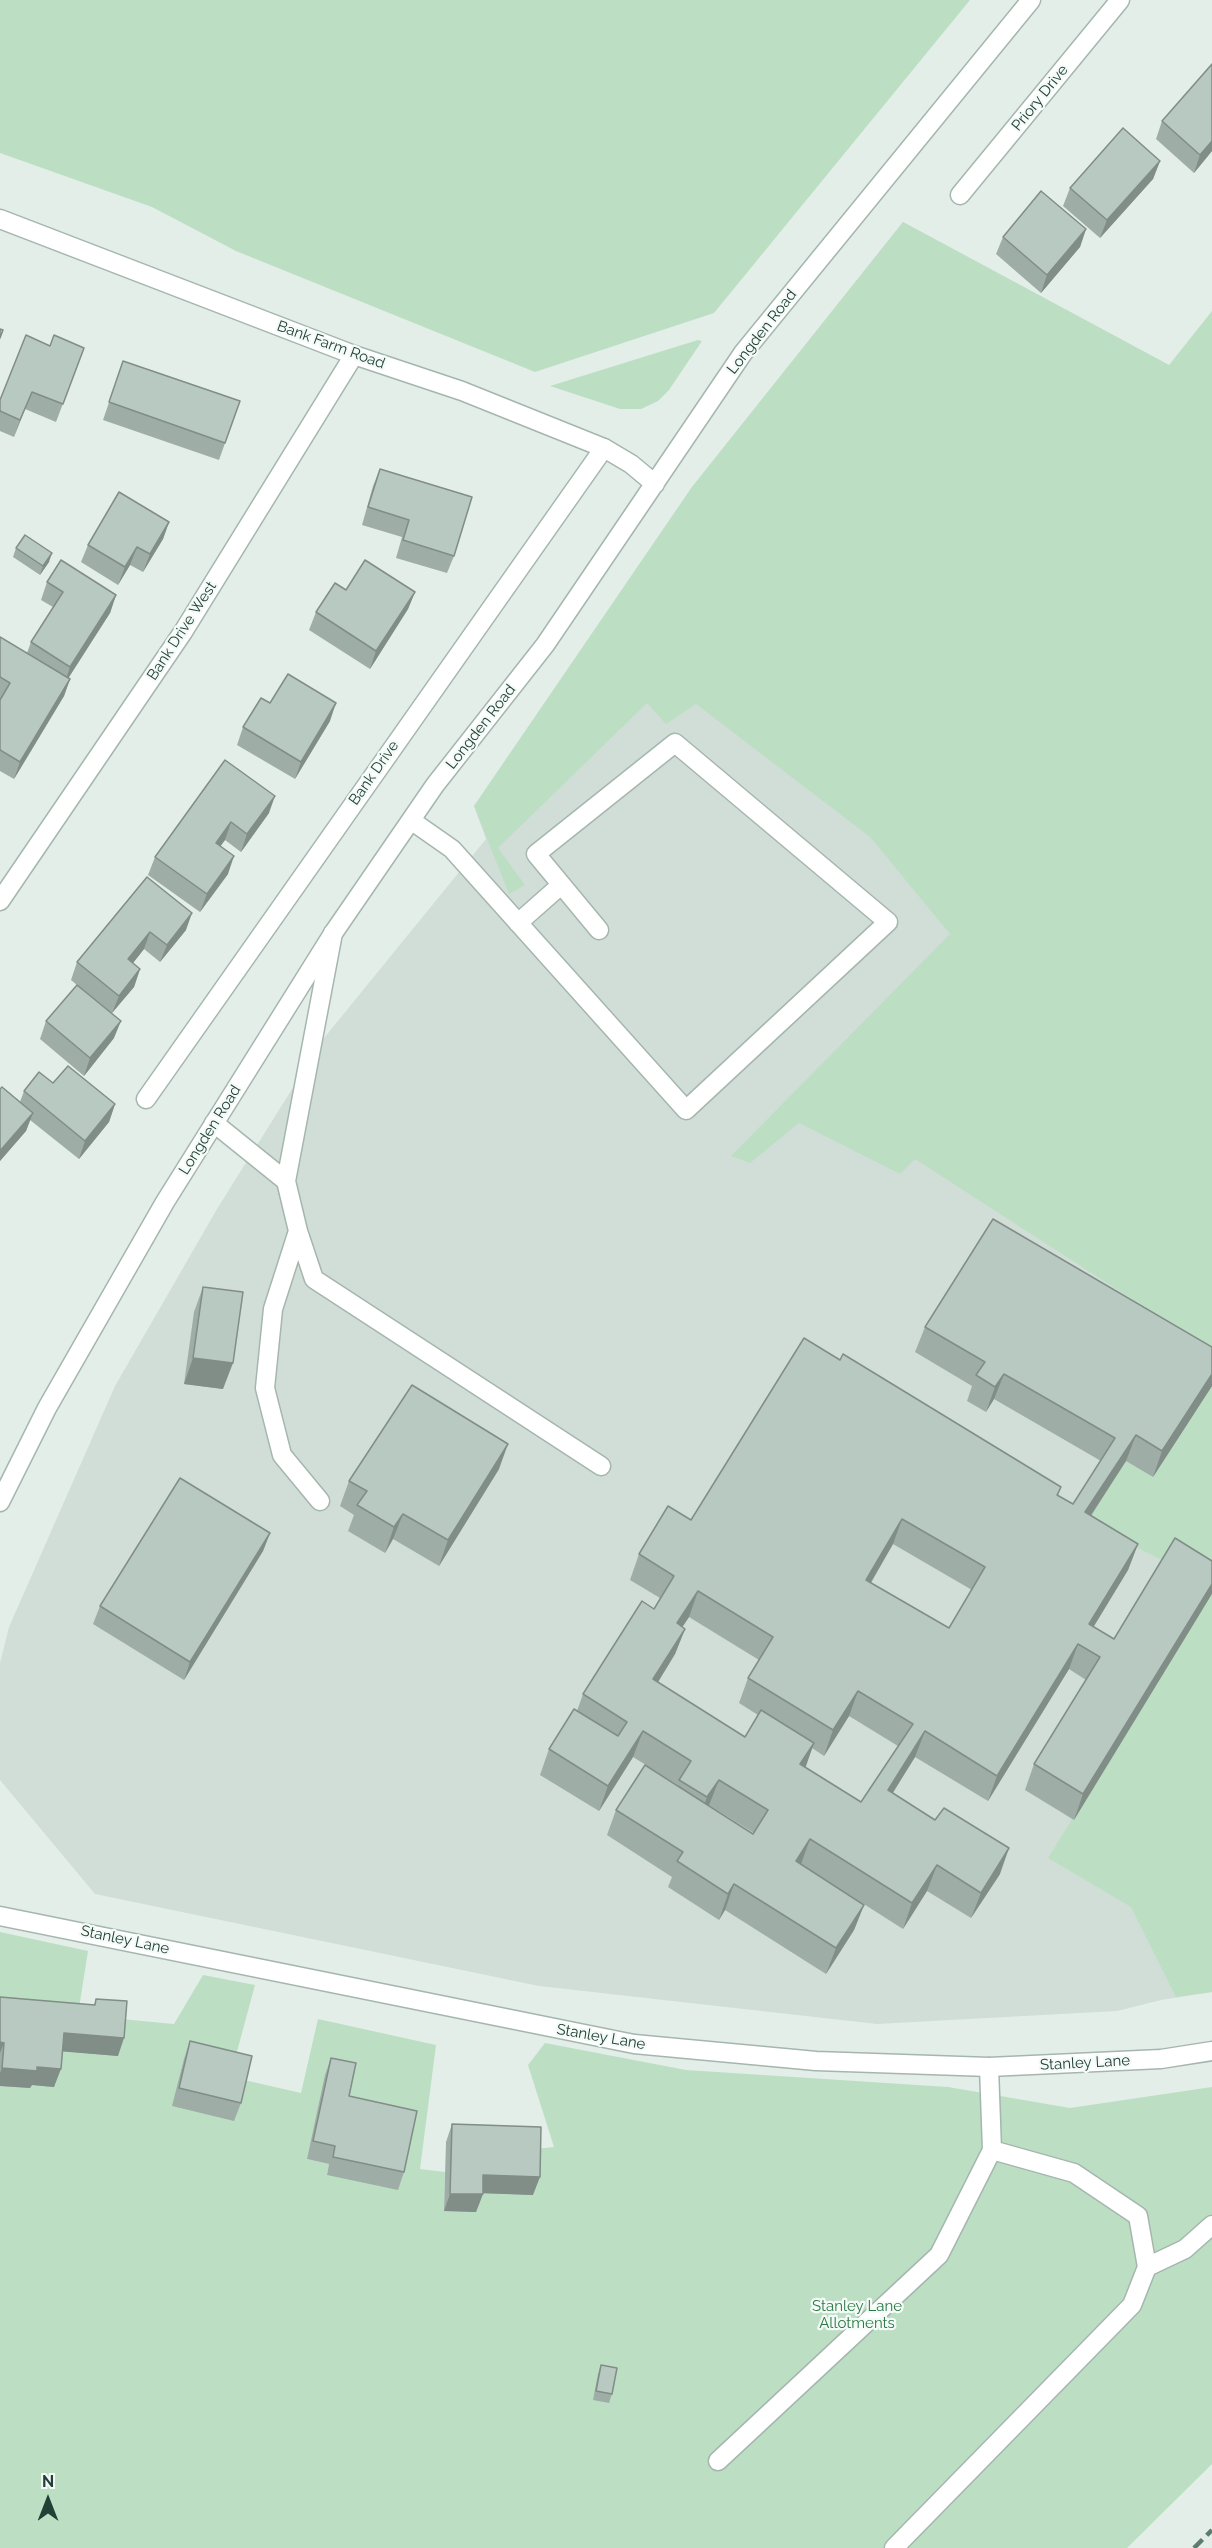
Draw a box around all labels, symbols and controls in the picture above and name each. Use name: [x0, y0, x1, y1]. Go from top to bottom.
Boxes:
street label: Priory Drive: [1008, 61, 1072, 135]
street label: Longden Road: [723, 286, 801, 378]
street label: Bank Farm Road: [275, 317, 387, 373]
street label: Bank Drive West: [143, 578, 221, 684]
street label: Longden Road: [442, 681, 520, 773]
street label: Bank Drive: [345, 737, 403, 809]
street label: Longden Road: [175, 1082, 245, 1178]
street label: Stanley Lane: [79, 1922, 171, 1958]
street label: Stanley Lane: [555, 2020, 647, 2054]
street label: Stanley Lane: [1040, 2052, 1130, 2074]
park label: Stanley Lane Allotments: [812, 2297, 902, 2332]
north arrow: [18, 2470, 78, 2530]
text: N: [42, 2472, 54, 2491]

